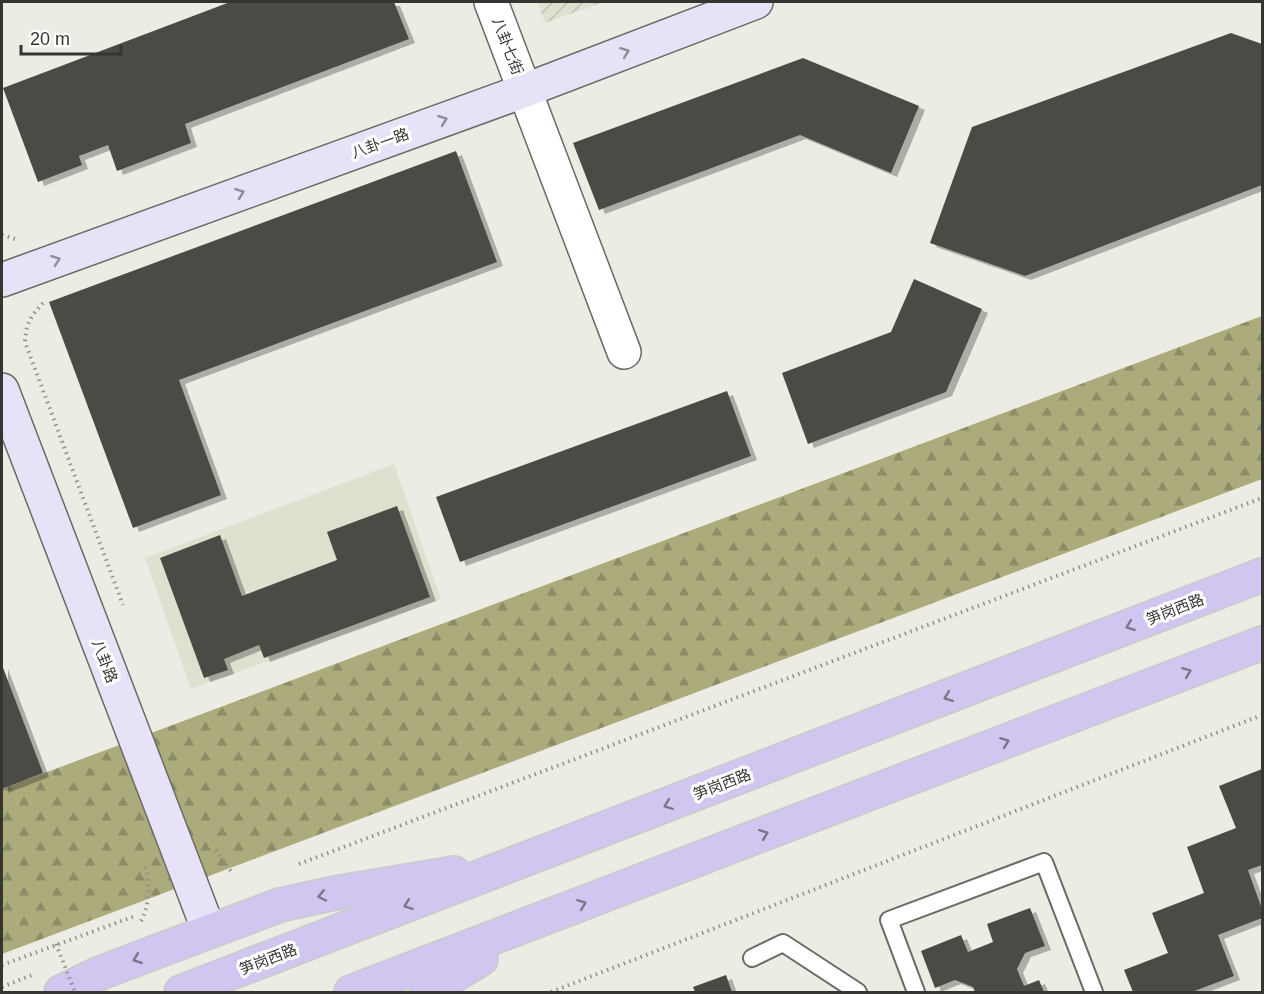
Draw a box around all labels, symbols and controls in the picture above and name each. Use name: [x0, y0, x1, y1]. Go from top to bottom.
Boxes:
street label: 八卦七街: [489, 15, 527, 77]
scale bar: [21, 18, 122, 56]
text: 20 m: [30, 29, 70, 49]
one-way arrow: [620, 46, 630, 59]
one-way arrow: [437, 115, 448, 127]
street label: 八卦一路: [349, 125, 411, 161]
one-way arrow: [234, 188, 245, 201]
one-way arrow: [50, 254, 61, 267]
street label: 笋岗西路: [1144, 590, 1206, 628]
one-way arrow: [1125, 619, 1135, 632]
street label: 八卦路: [89, 637, 121, 685]
one-way arrow: [1181, 667, 1192, 679]
one-way arrow: [943, 690, 954, 702]
one-way arrow: [999, 737, 1010, 749]
street label: 笋岗西路: [691, 765, 753, 803]
one-way arrow: [663, 798, 674, 810]
one-way arrow: [758, 829, 769, 842]
one-way arrow: [317, 889, 327, 902]
one-way arrow: [403, 898, 413, 911]
one-way arrow: [576, 899, 587, 911]
street label: 笋岗西路: [237, 940, 299, 978]
one-way arrow: [133, 952, 144, 964]

